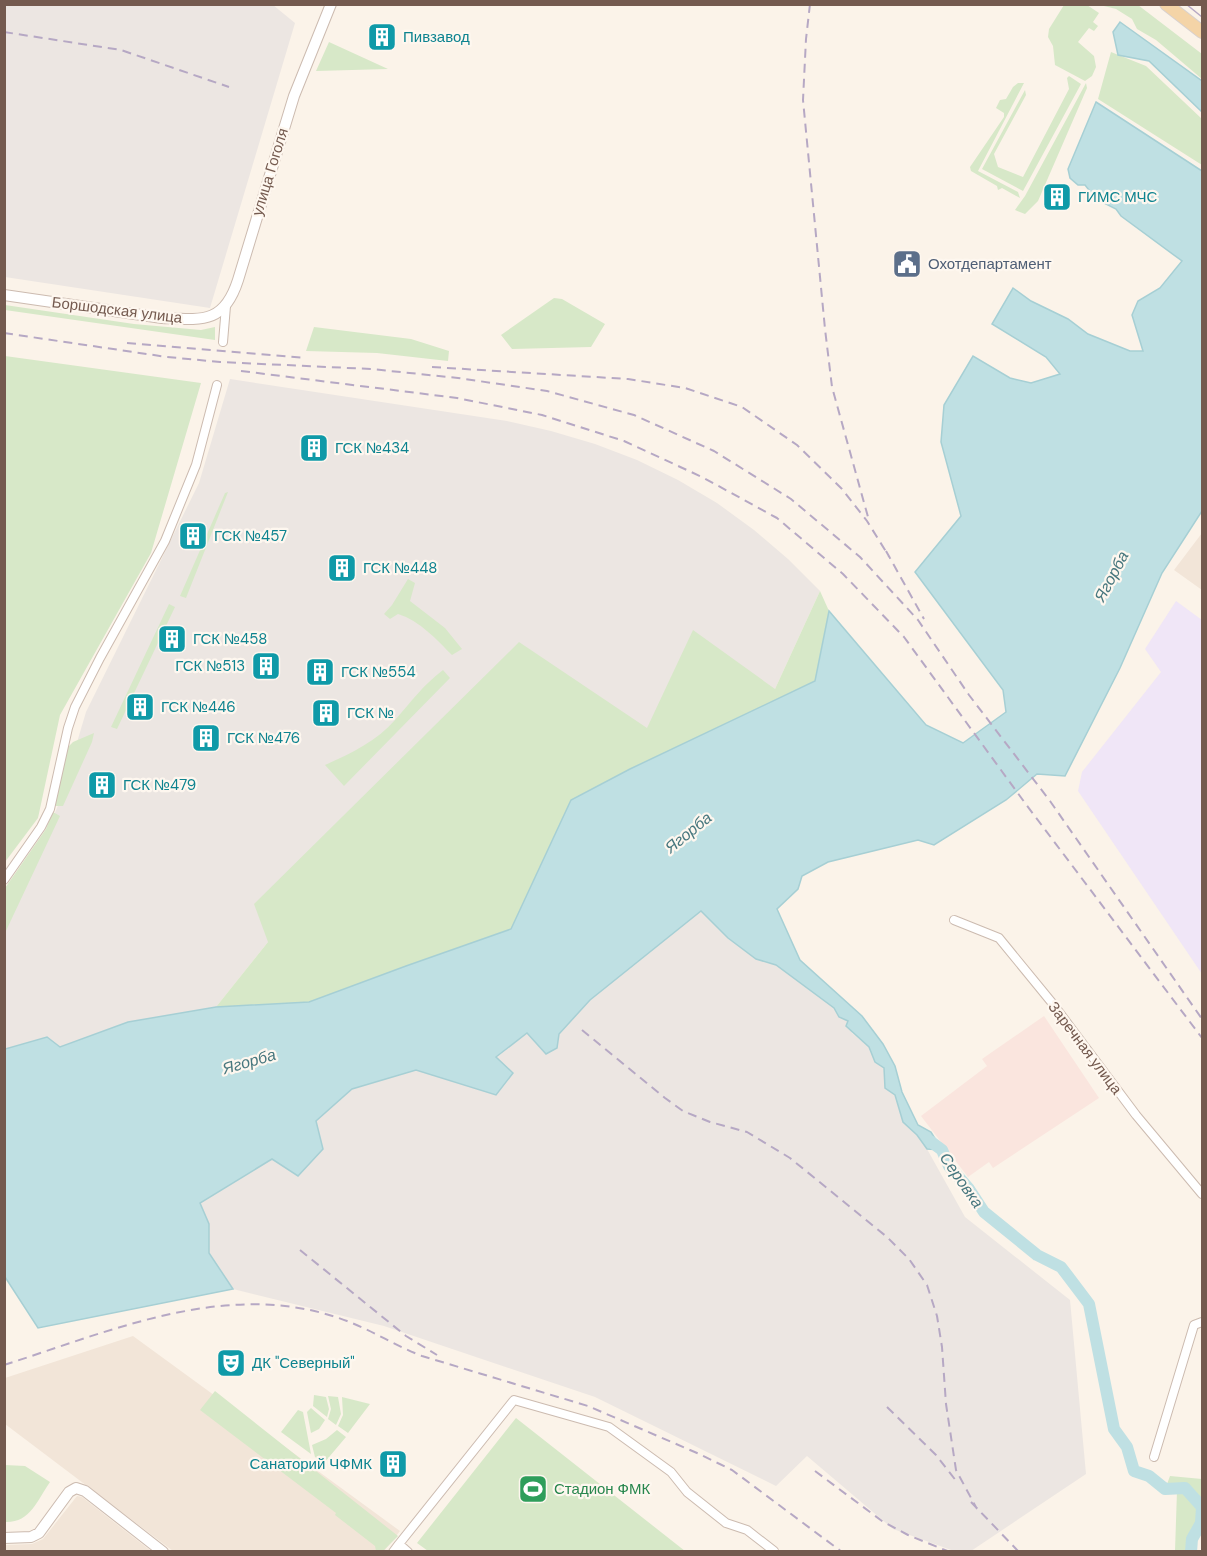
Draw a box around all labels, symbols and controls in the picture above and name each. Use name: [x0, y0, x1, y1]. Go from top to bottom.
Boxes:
building icon: Пивзавод: [366, 21, 398, 53]
place label: Пивзавод: [403, 27, 470, 47]
street label: улица Гоголя: [247, 126, 293, 218]
building icon: ГИМС МЧС: [1041, 181, 1073, 213]
place label: ГИМС МЧС: [1078, 187, 1158, 207]
public building icon: Охотдепартамент: [891, 248, 923, 280]
place label: Охотдепартамент: [928, 254, 1052, 274]
street label: Боршодская улица: [51, 292, 184, 328]
building icon: ГСК №434: [298, 432, 330, 464]
place label: ГСК №434: [335, 438, 409, 458]
building icon: ГСК №457: [177, 520, 209, 552]
place label: ГСК №457: [214, 526, 287, 546]
water label: Ягорба: [1089, 547, 1134, 606]
building icon: ГСК №448: [326, 552, 358, 584]
place label: ГСК №448: [363, 558, 437, 578]
building icon: ГСК №458: [156, 623, 188, 655]
place label: ГСК №458: [193, 629, 267, 649]
building icon: ГСК №513: [250, 650, 282, 682]
place label: ГСК №513: [175, 656, 245, 676]
building icon: ГСК №554: [304, 656, 336, 688]
place label: ГСК №554: [341, 662, 416, 682]
building icon: ГСК №446: [124, 691, 156, 723]
place label: ГСК №446: [161, 697, 236, 717]
building icon: ГСК №: [310, 697, 342, 729]
place label: ГСК №: [347, 703, 394, 723]
building icon: ГСК №476: [190, 722, 222, 754]
place label: ГСК №476: [227, 728, 300, 748]
building icon: ГСК №479: [86, 769, 118, 801]
place label: ГСК №479: [123, 775, 196, 795]
water label: Ягорба: [660, 807, 716, 858]
street label: Заречная улица: [1043, 998, 1127, 1099]
water label: Ягорба: [219, 1044, 278, 1079]
water label: Серовка: [935, 1148, 988, 1212]
theatre icon: ДК "Северный": [215, 1347, 247, 1379]
place label: ДК "Северный": [252, 1353, 355, 1373]
building icon: Санаторий ЧФМК: [377, 1448, 409, 1480]
place label: Санаторий ЧФМК: [250, 1454, 372, 1474]
sports icon: Стадион ФМК: [517, 1473, 549, 1505]
place label: Стадион ФМК: [554, 1479, 651, 1499]

